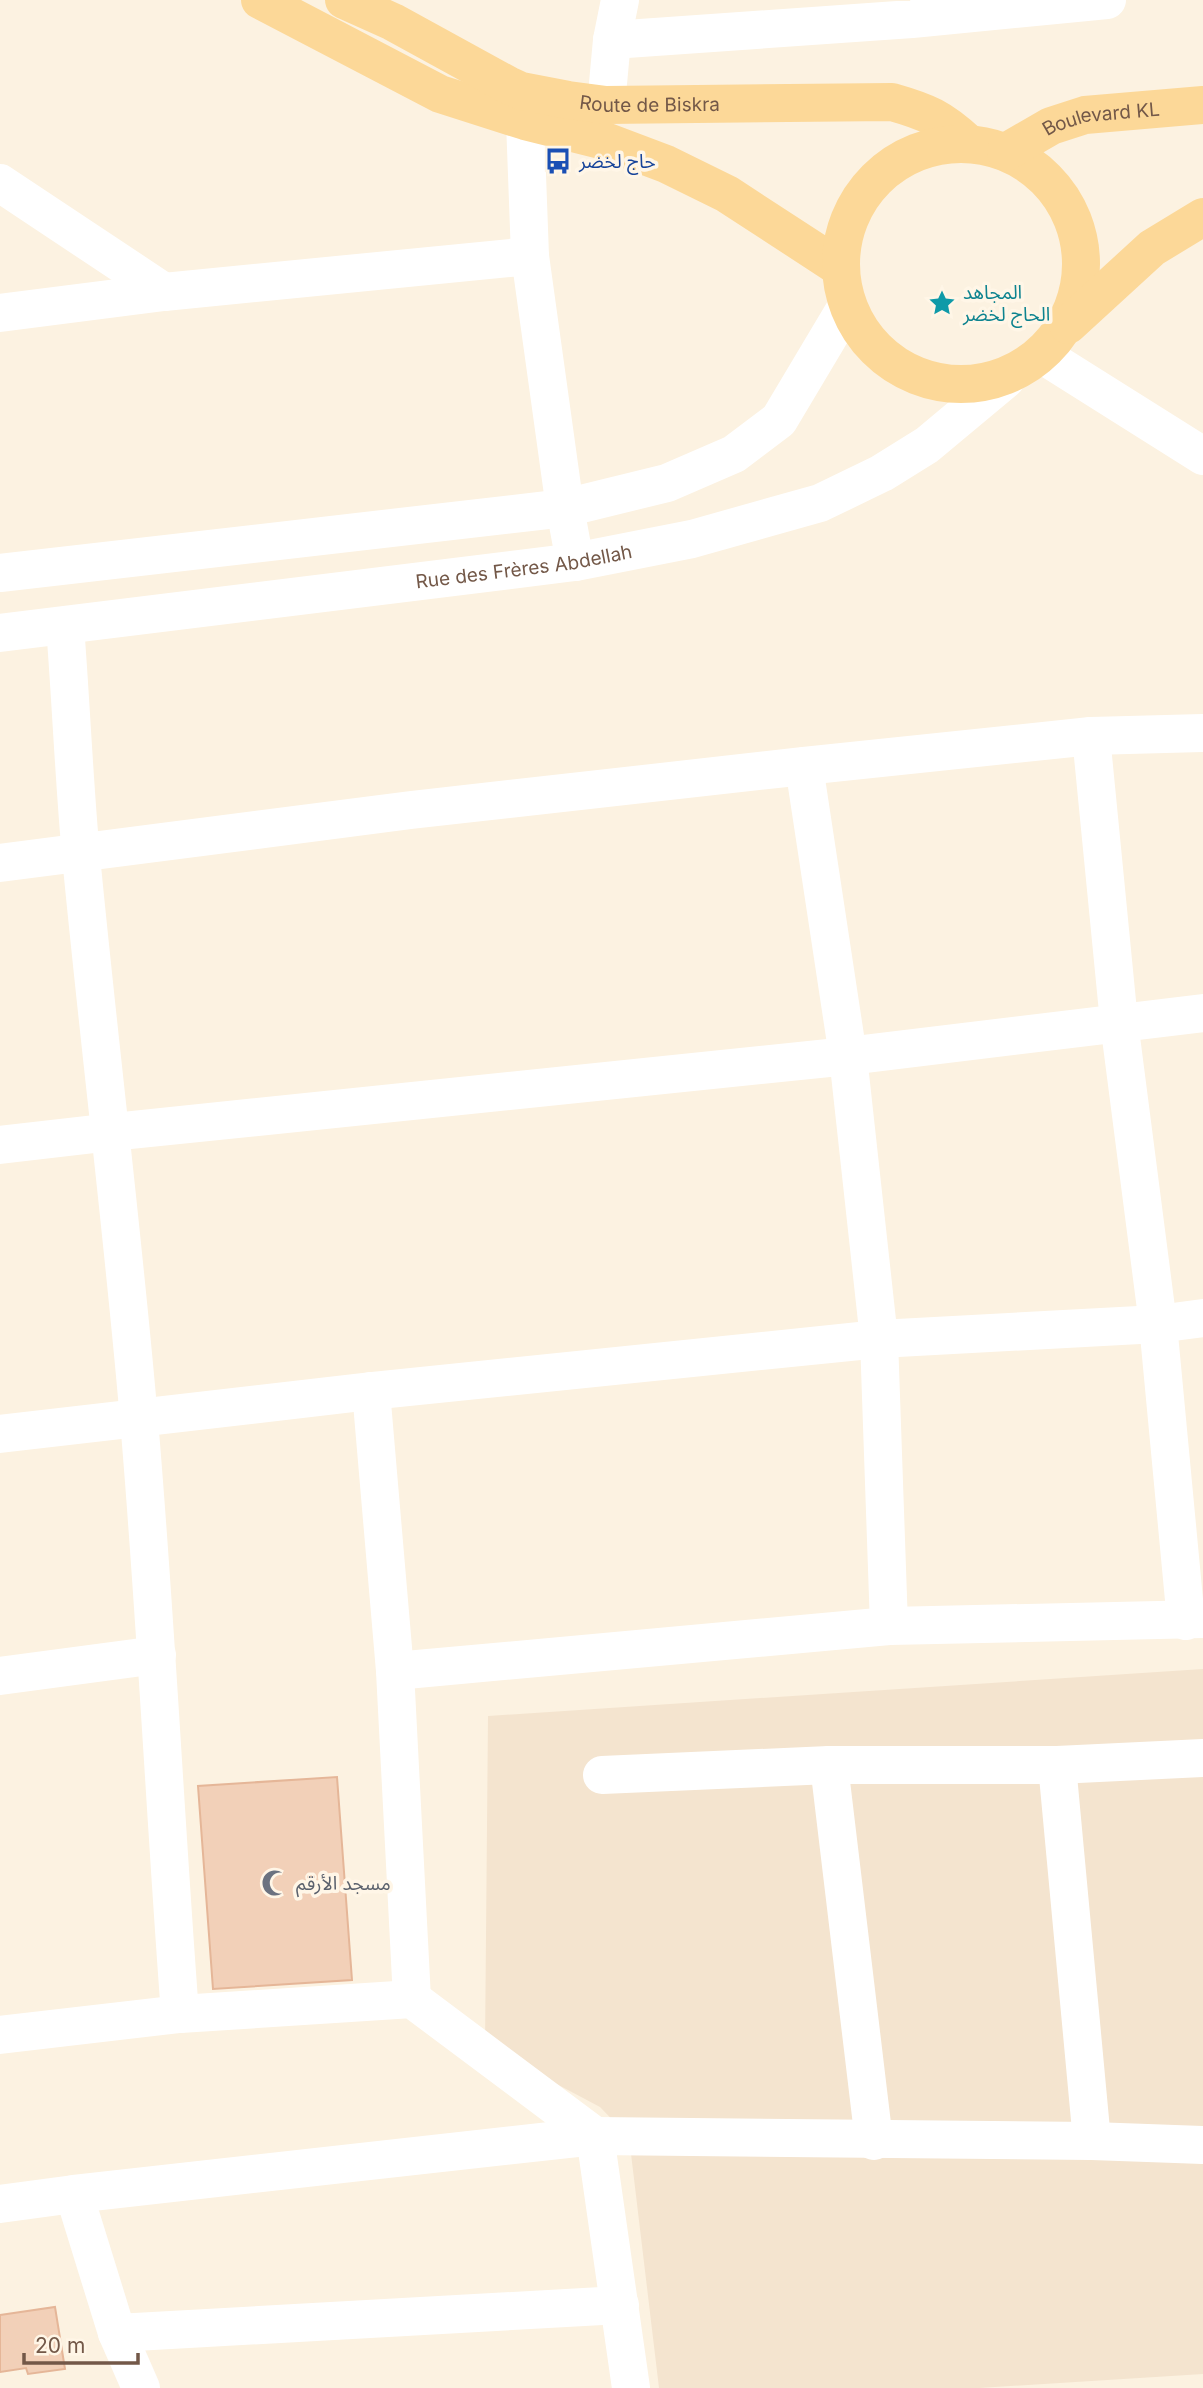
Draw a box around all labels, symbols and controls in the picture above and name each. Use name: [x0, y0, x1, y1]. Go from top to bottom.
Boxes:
street label: Route de Biskra: [578, 91, 720, 117]
street label: Boulevard KL: [1038, 98, 1161, 141]
bus stop icon: حاج لخضر: [543, 146, 573, 176]
place label: حاج لخضر: [578, 150, 656, 175]
place label: المجاهد الحاج لخضر: [962, 281, 1050, 328]
place icon: المجاهد الحاج لخضر: [927, 288, 957, 318]
street label: Rue des Frères Abdellah: [414, 540, 634, 594]
mosque icon: مسجد الأرقم: [260, 1868, 290, 1898]
place label: مسجد الأرقم: [296, 1872, 391, 1898]
scale bar: [24, 2322, 138, 2366]
text: 20 m: [35, 2333, 85, 2358]

